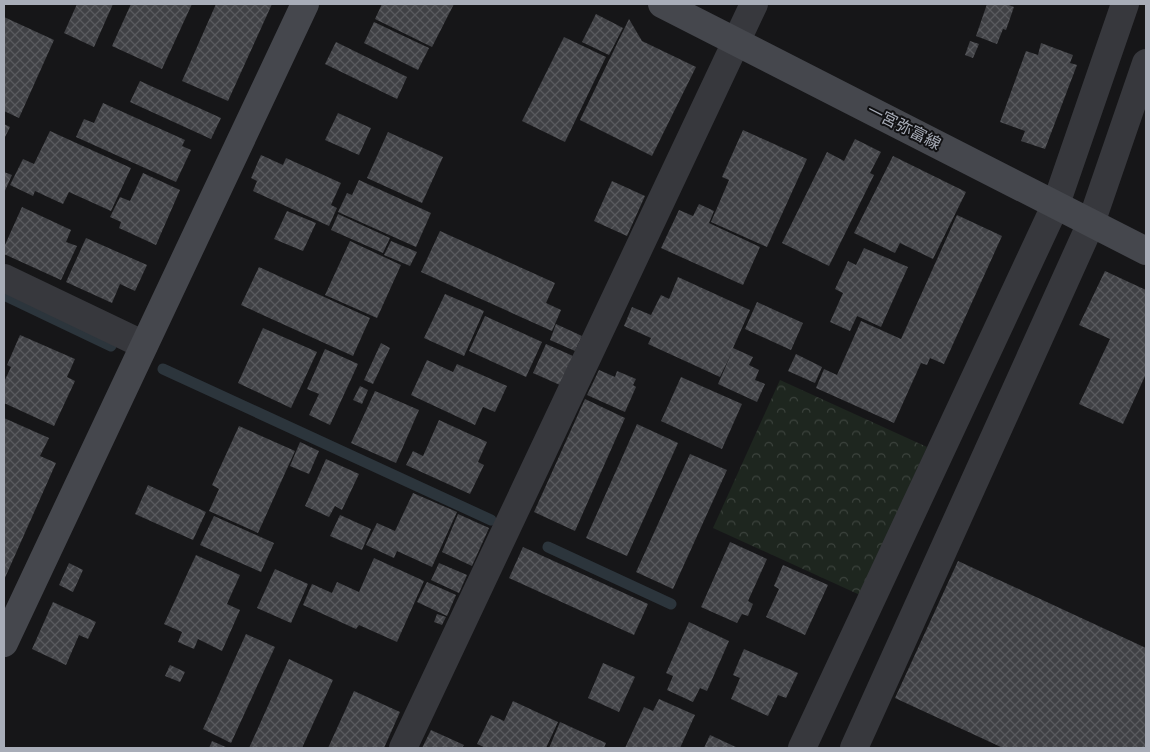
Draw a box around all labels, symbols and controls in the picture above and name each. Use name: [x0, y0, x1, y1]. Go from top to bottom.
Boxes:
street label: 一宮弥富線: [864, 100, 944, 154]

